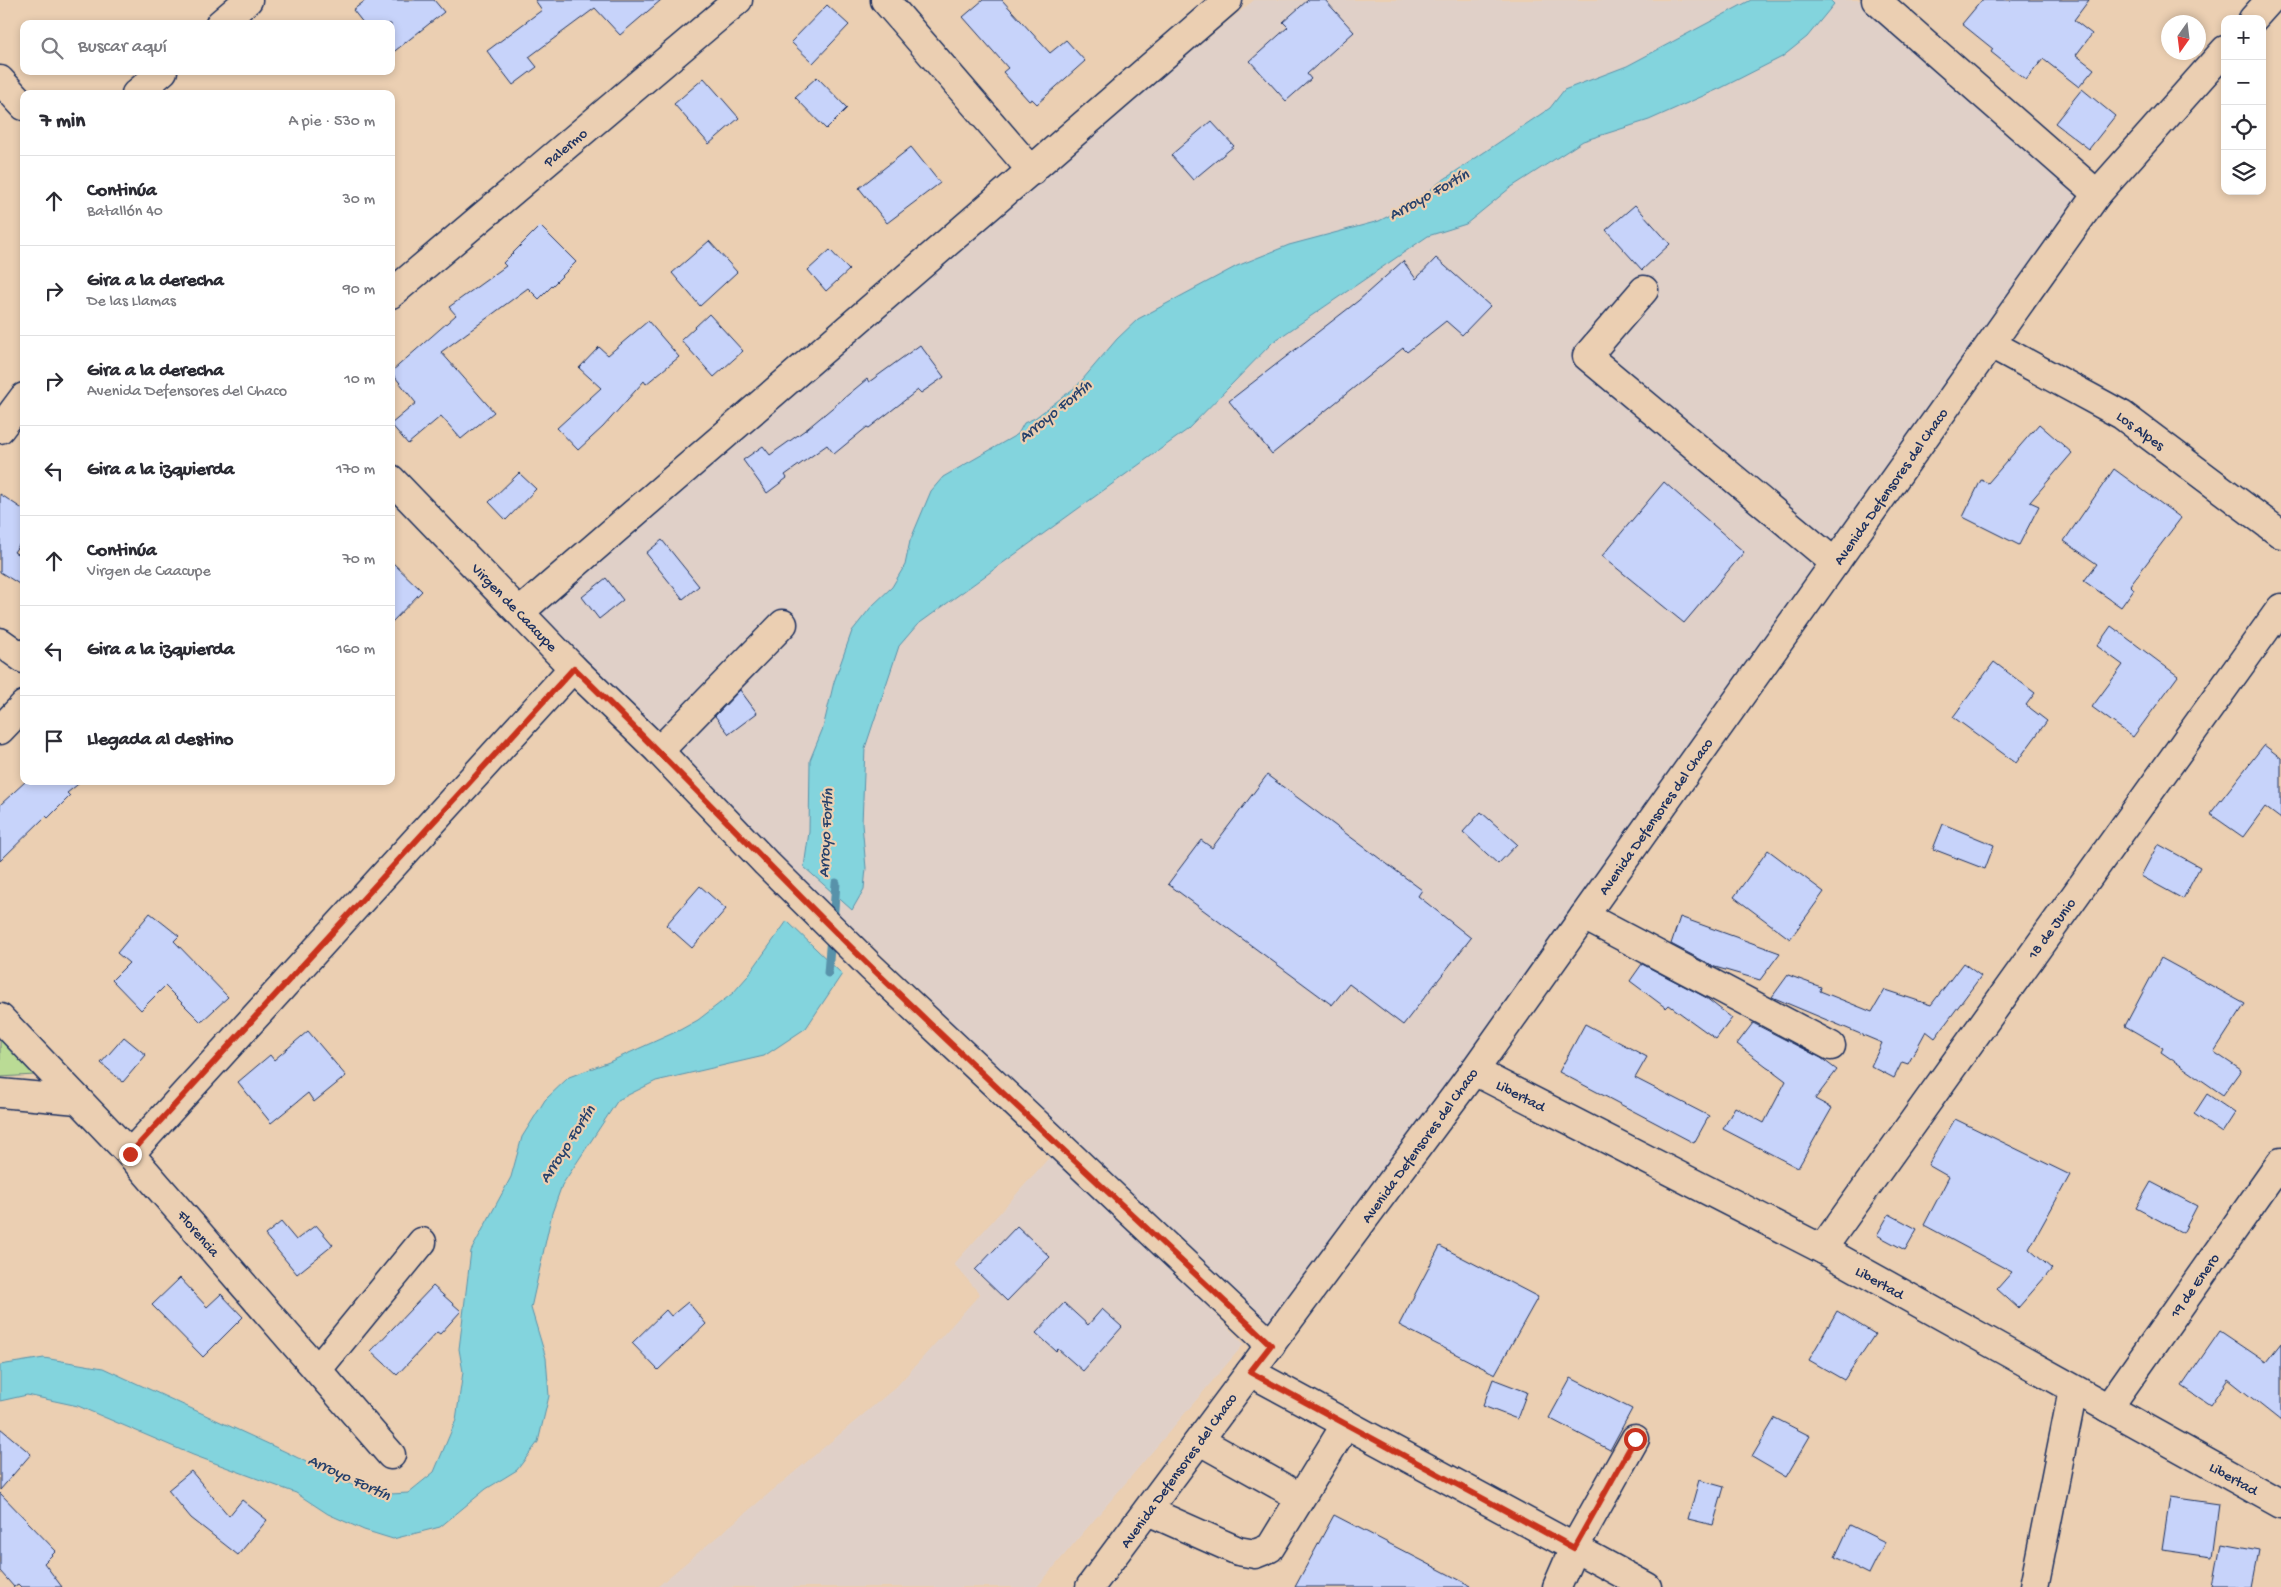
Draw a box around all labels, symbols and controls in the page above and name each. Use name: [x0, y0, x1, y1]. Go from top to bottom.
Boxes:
north arrow: [2161, 15, 2206, 60]
map controls: [2221, 15, 2266, 195]
button: +: [2221, 15, 2266, 60]
search box: [20, 20, 395, 75]
icon: search: [38, 34, 66, 62]
text: Buscar aquí: [78, 36, 167, 59]
button: −: [2221, 60, 2266, 105]
button: locate: [2221, 105, 2266, 150]
text: 7 min: [40, 110, 85, 135]
text: A pie · 530 m: [289, 113, 375, 132]
street label: Palermo: [540, 125, 592, 173]
button: layers: [2221, 150, 2266, 195]
water label: Arroyo Fortín: [1386, 166, 1473, 226]
text: Continúa: [87, 180, 157, 203]
icon: ahead: [40, 187, 68, 215]
text: 30 m: [342, 191, 375, 210]
text: Batallón 40: [87, 203, 163, 222]
text: Gira a la derecha: [87, 270, 224, 293]
icon: right: [40, 277, 68, 305]
text: 90 m: [343, 281, 375, 300]
text: De las Llamas: [87, 293, 176, 312]
text: Gira a la derecha: [87, 360, 224, 383]
icon: right: [40, 367, 68, 395]
text: 10 m: [344, 371, 375, 390]
water label: Arroyo Fortín: [1016, 377, 1097, 448]
text: Avenida Defensores del Chaco: [87, 383, 287, 402]
street label: Avenida Defensores del Chaco: [1831, 405, 1953, 569]
street label: Los Alpes: [2112, 408, 2168, 455]
icon: left: [40, 457, 68, 485]
text: Gira a la izquierda: [87, 459, 234, 482]
text: 170 m: [336, 461, 375, 480]
text: Continúa: [87, 540, 157, 563]
icon: ahead: [40, 547, 68, 575]
text: 70 m: [342, 551, 375, 570]
street label: Virgen de Caacupe: [466, 560, 560, 657]
text: Virgen de Caacupe: [87, 563, 211, 582]
icon: left: [40, 637, 68, 665]
text: Gira a la izquierda: [87, 639, 234, 662]
text: 160 m: [336, 641, 375, 660]
icon: arrive: [40, 727, 68, 755]
text: Llegada al destino: [87, 729, 233, 752]
street label: Avenida Defensores del Chaco: [1596, 735, 1718, 899]
water label: Arroyo Fortín: [816, 788, 839, 878]
street label: 18 de Junio: [2024, 895, 2081, 964]
street label: Avenida Defensores del Chaco: [1358, 1065, 1483, 1227]
street label: Libertad: [1492, 1077, 1549, 1117]
water label: Arroyo Fortín: [537, 1102, 601, 1187]
route end: [119, 1143, 142, 1166]
street label: Florencia: [172, 1207, 223, 1262]
street label: 19 de Enero: [2166, 1250, 2224, 1323]
street label: Libertad: [1852, 1263, 1908, 1305]
street label: Avenida Defensores del Chaco: [1117, 1390, 1242, 1552]
route start: [1624, 1428, 1647, 1451]
water label: Arroyo Fortín: [304, 1452, 393, 1507]
street label: Libertad: [2206, 1459, 2262, 1501]

